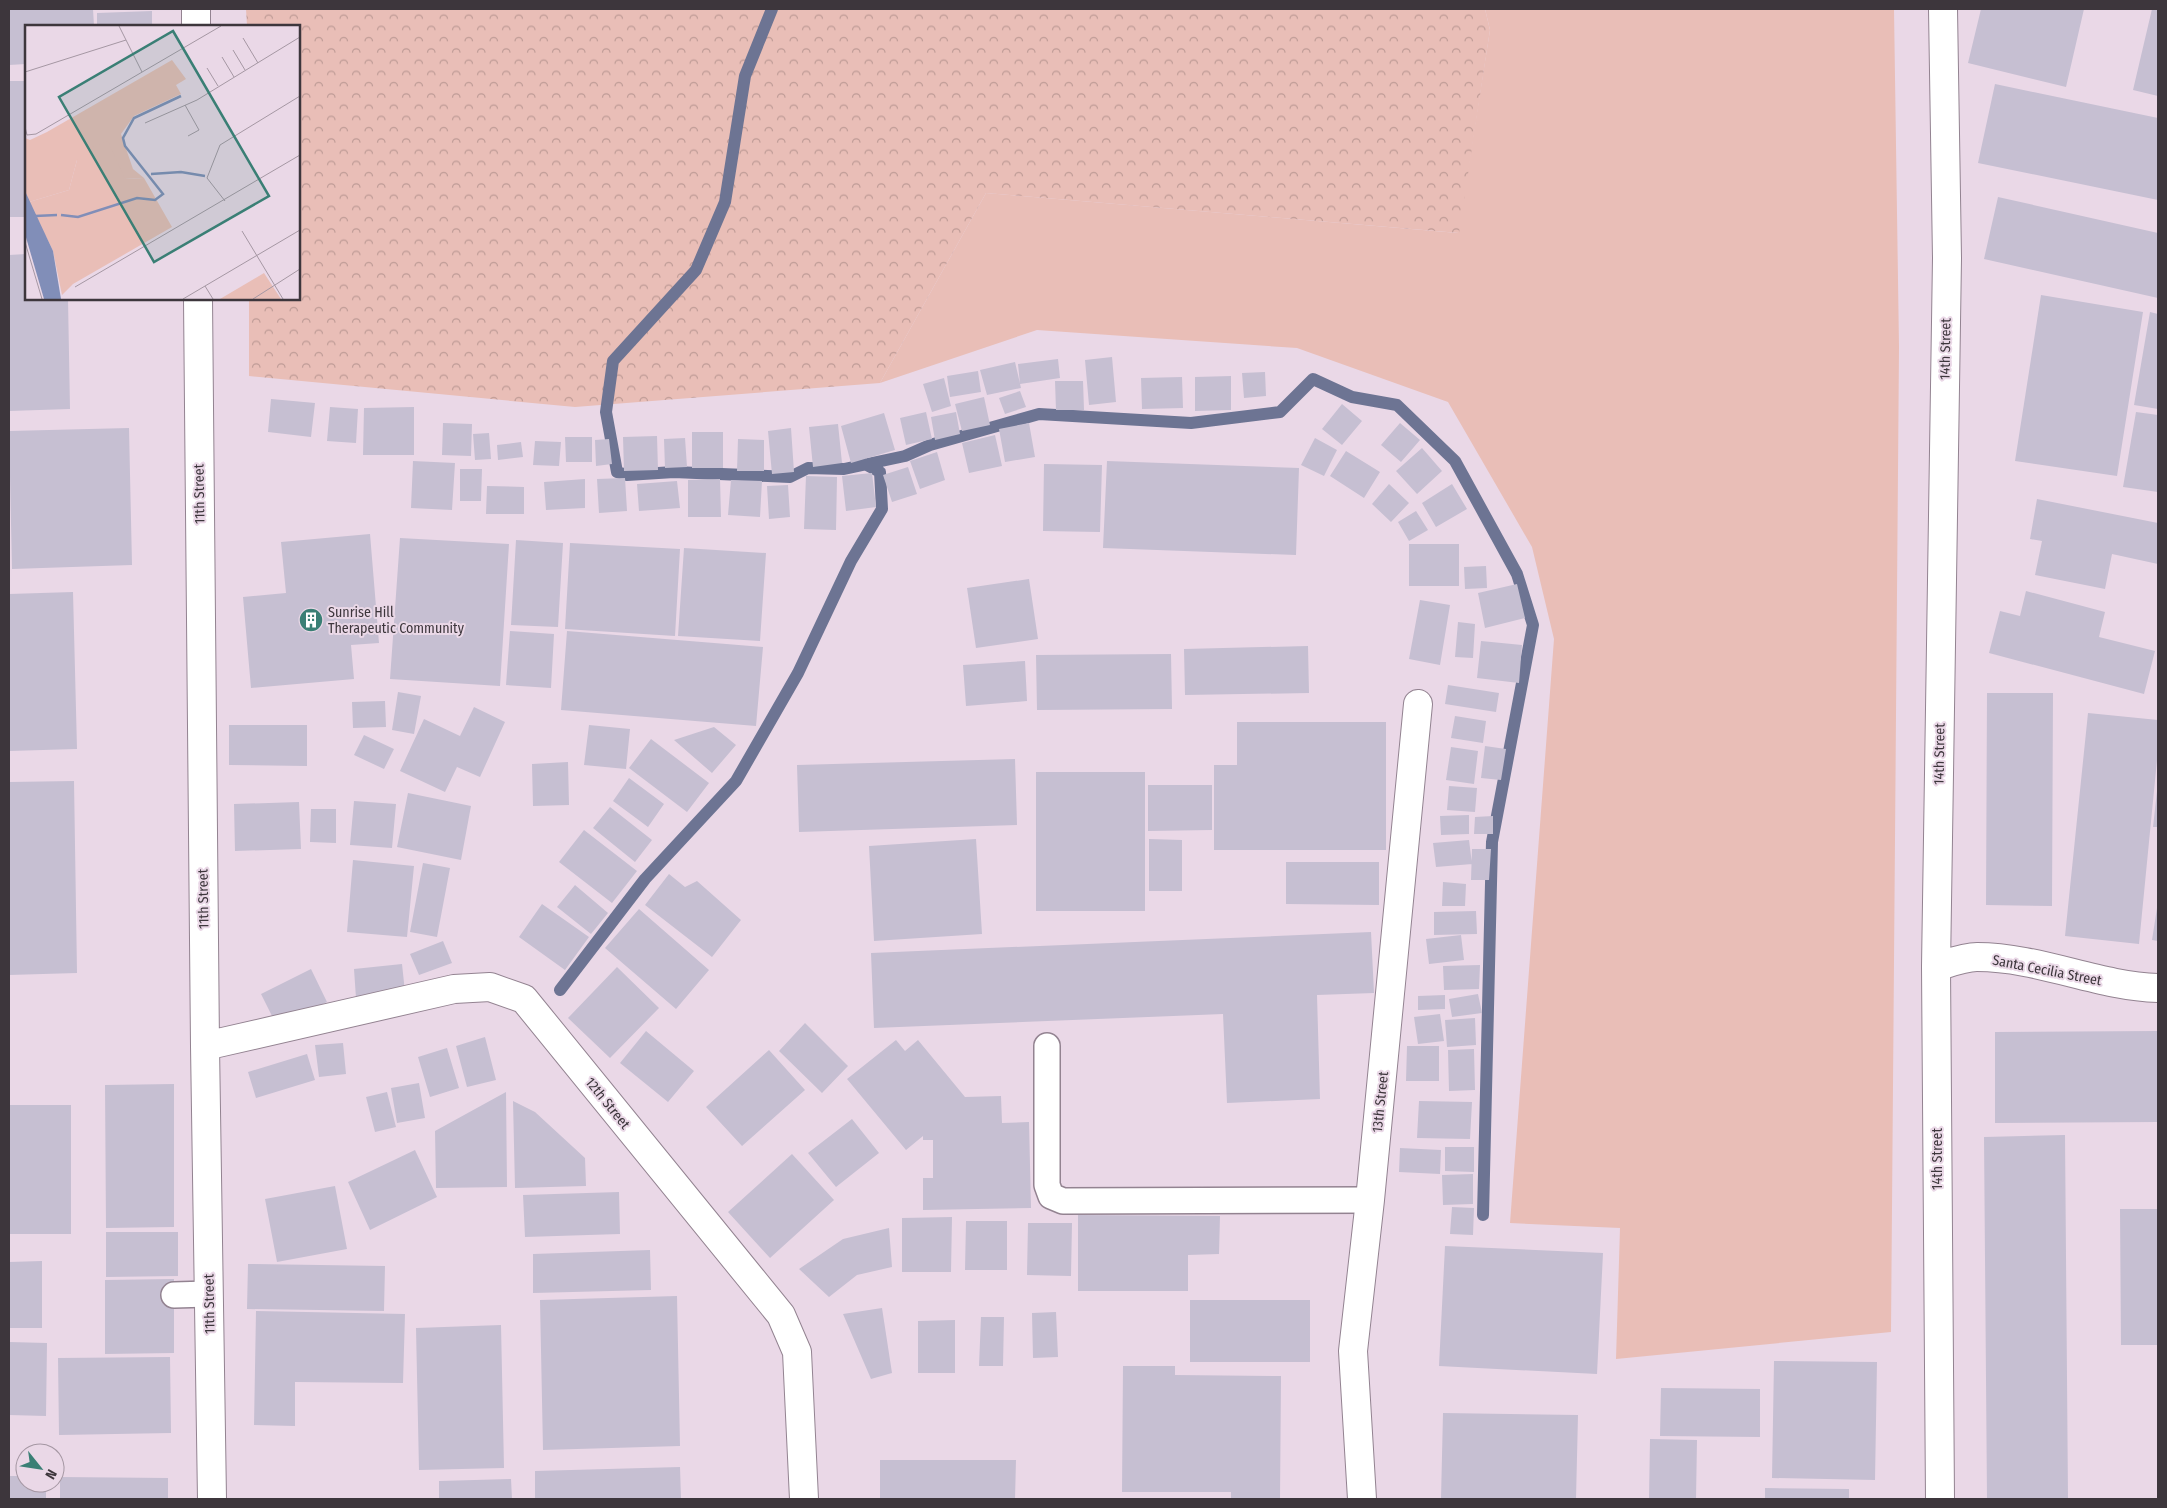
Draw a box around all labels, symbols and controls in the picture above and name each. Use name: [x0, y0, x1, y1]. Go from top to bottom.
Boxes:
inset map: [25, 25, 300, 300]
street label: 14th Street: [1936, 317, 1955, 380]
street label: 11th Street: [190, 463, 209, 524]
place label: Sunrise Hill Therapeutic Community: [328, 604, 465, 637]
building icon: Sunrise Hill Therapeutic Community: [298, 607, 324, 633]
street label: 14th Street: [1930, 722, 1949, 785]
street label: 11th Street: [194, 868, 213, 929]
street label: Santa Cecilia Street: [1991, 952, 2103, 989]
street label: 13th Street: [1369, 1070, 1392, 1133]
street label: 12th Street: [582, 1074, 634, 1133]
street label: 14th Street: [1929, 1128, 1946, 1190]
street label: 11th Street: [200, 1273, 219, 1334]
north arrow: [15, 1443, 65, 1493]
text: N: [41, 1466, 60, 1482]

